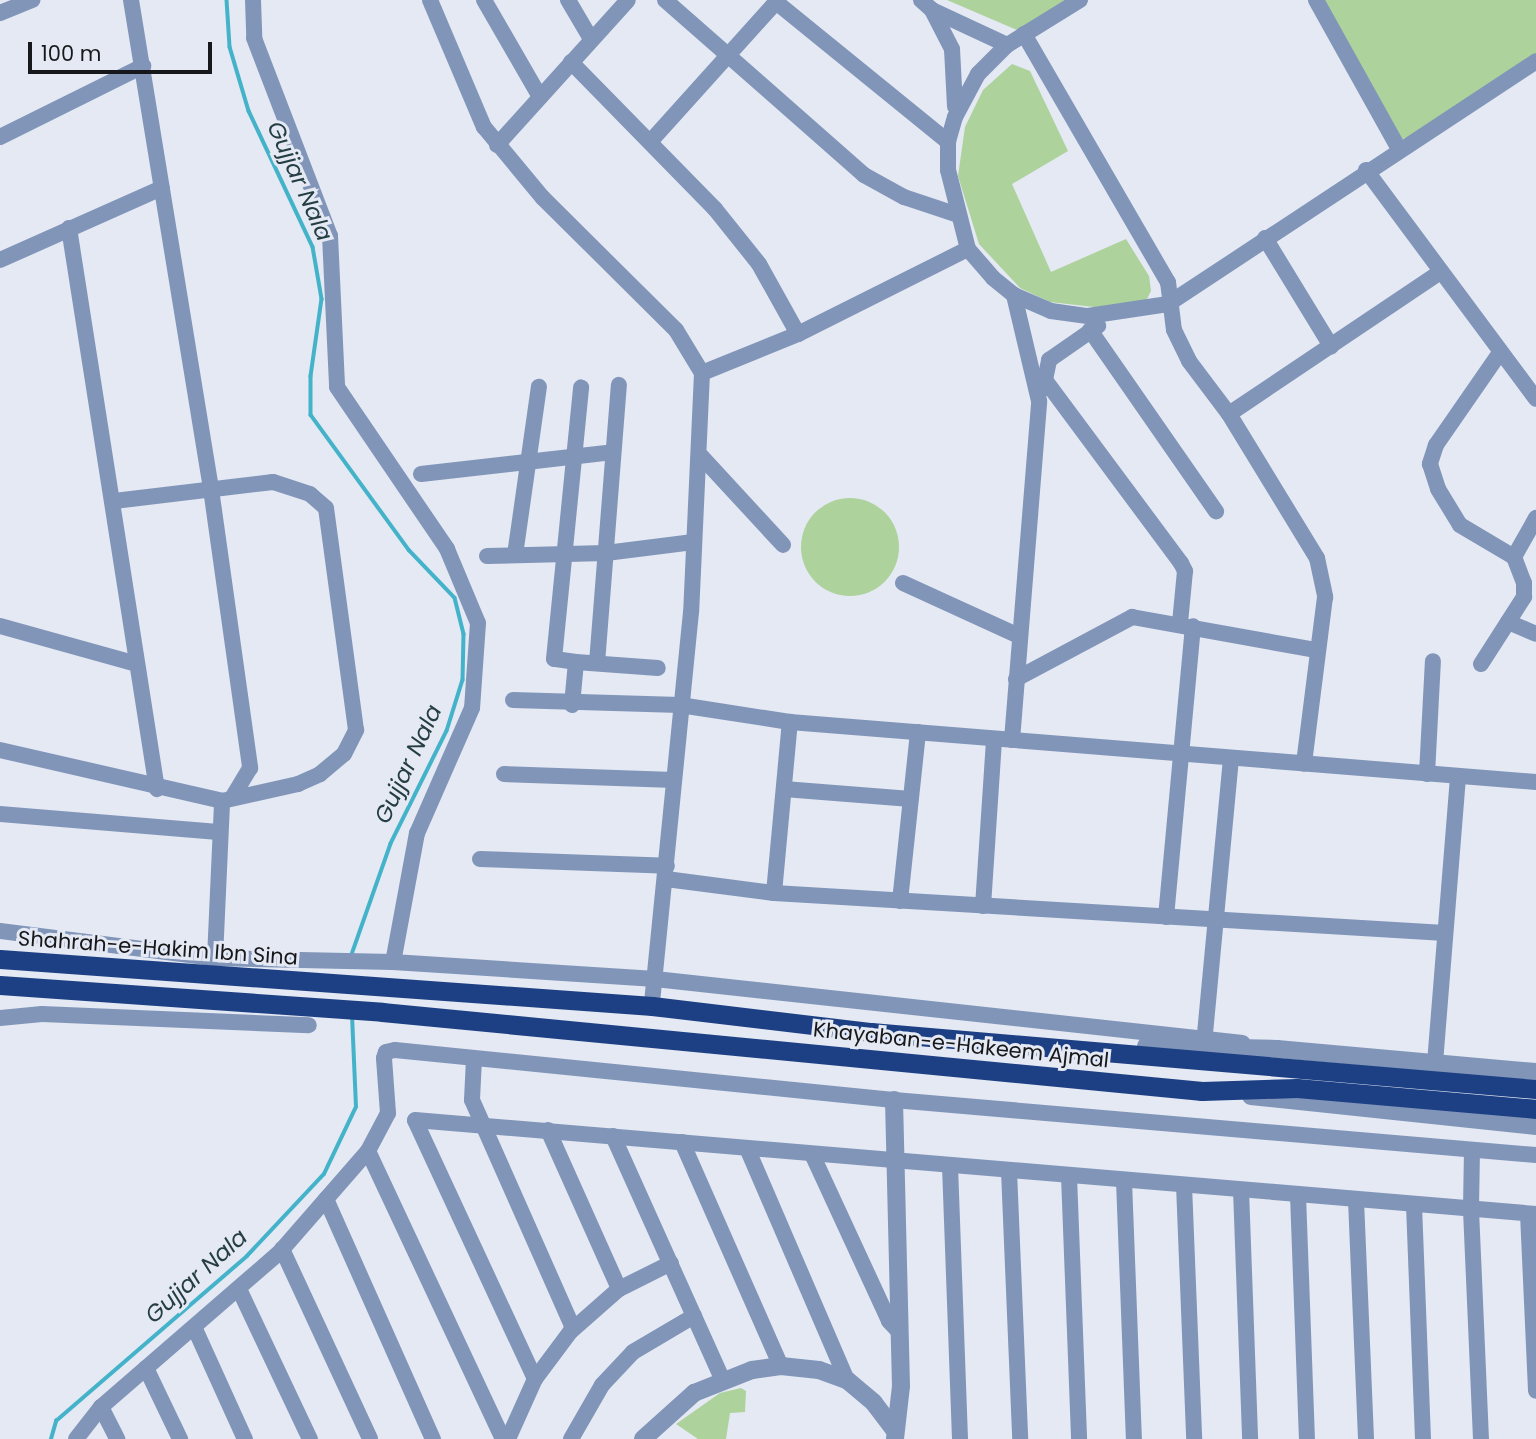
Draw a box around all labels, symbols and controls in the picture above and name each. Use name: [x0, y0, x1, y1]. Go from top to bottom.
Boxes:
scale bar: [32, 28, 215, 72]
text: 100 m: [41, 39, 101, 68]
water label: Gujjar Nala: [261, 117, 339, 245]
water label: Gujjar Nala: [368, 700, 448, 828]
street label: Shahrah-e-Hakim Ibn Sina: [17, 926, 299, 970]
street label: Khayaban-e-Hakeem Ajmal: [812, 1017, 1110, 1073]
water label: Gujjar Nala: [139, 1223, 253, 1329]

